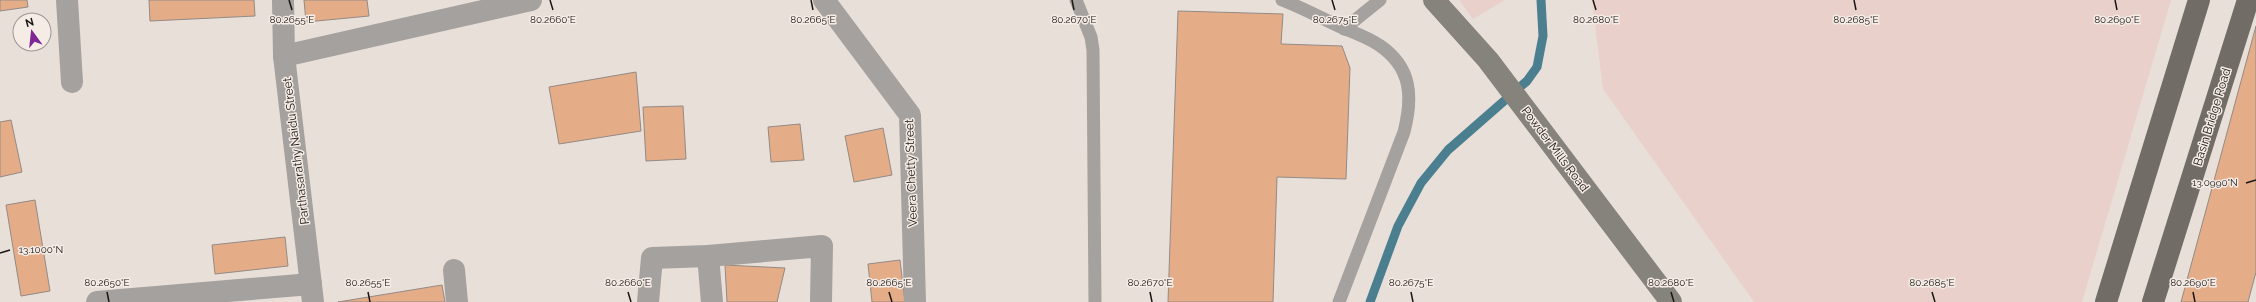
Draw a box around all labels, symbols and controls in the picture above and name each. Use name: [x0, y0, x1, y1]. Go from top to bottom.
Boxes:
north arrow: [12, 12, 52, 52]
text: 80.2655°E: [270, 14, 314, 25]
text: 80.2660°E: [530, 14, 576, 25]
text: 80.2665°E: [790, 14, 836, 25]
text: 80.2670°E: [1051, 14, 1097, 25]
text: 80.2675°E: [1313, 14, 1357, 25]
text: 80.2680°E: [1573, 14, 1619, 25]
text: 80.2685°E: [1833, 14, 1879, 25]
text: 80.2690°E: [2094, 14, 2140, 25]
text: N: [24, 15, 35, 30]
street label: Basin Bridge Road: [2190, 66, 2234, 168]
street label: Parthasarathy Naidu Street: [280, 77, 312, 225]
street label: Powder Mills Road: [1519, 104, 1591, 194]
street label: Veera Chetty Street: [902, 119, 920, 227]
text: 13.0990°N: [2192, 177, 2238, 188]
text: 13.1000°N: [19, 244, 63, 255]
text: 80.2650°E: [84, 277, 130, 288]
text: 80.2655°E: [346, 277, 390, 288]
text: 80.2660°E: [605, 277, 651, 288]
text: 80.2665°E: [866, 277, 912, 288]
text: 80.2670°E: [1127, 277, 1173, 288]
text: 80.2675°E: [1389, 277, 1433, 288]
text: 80.2680°E: [1648, 277, 1694, 288]
text: 80.2685°E: [1909, 277, 1955, 288]
text: 80.2690°E: [2170, 277, 2216, 288]

